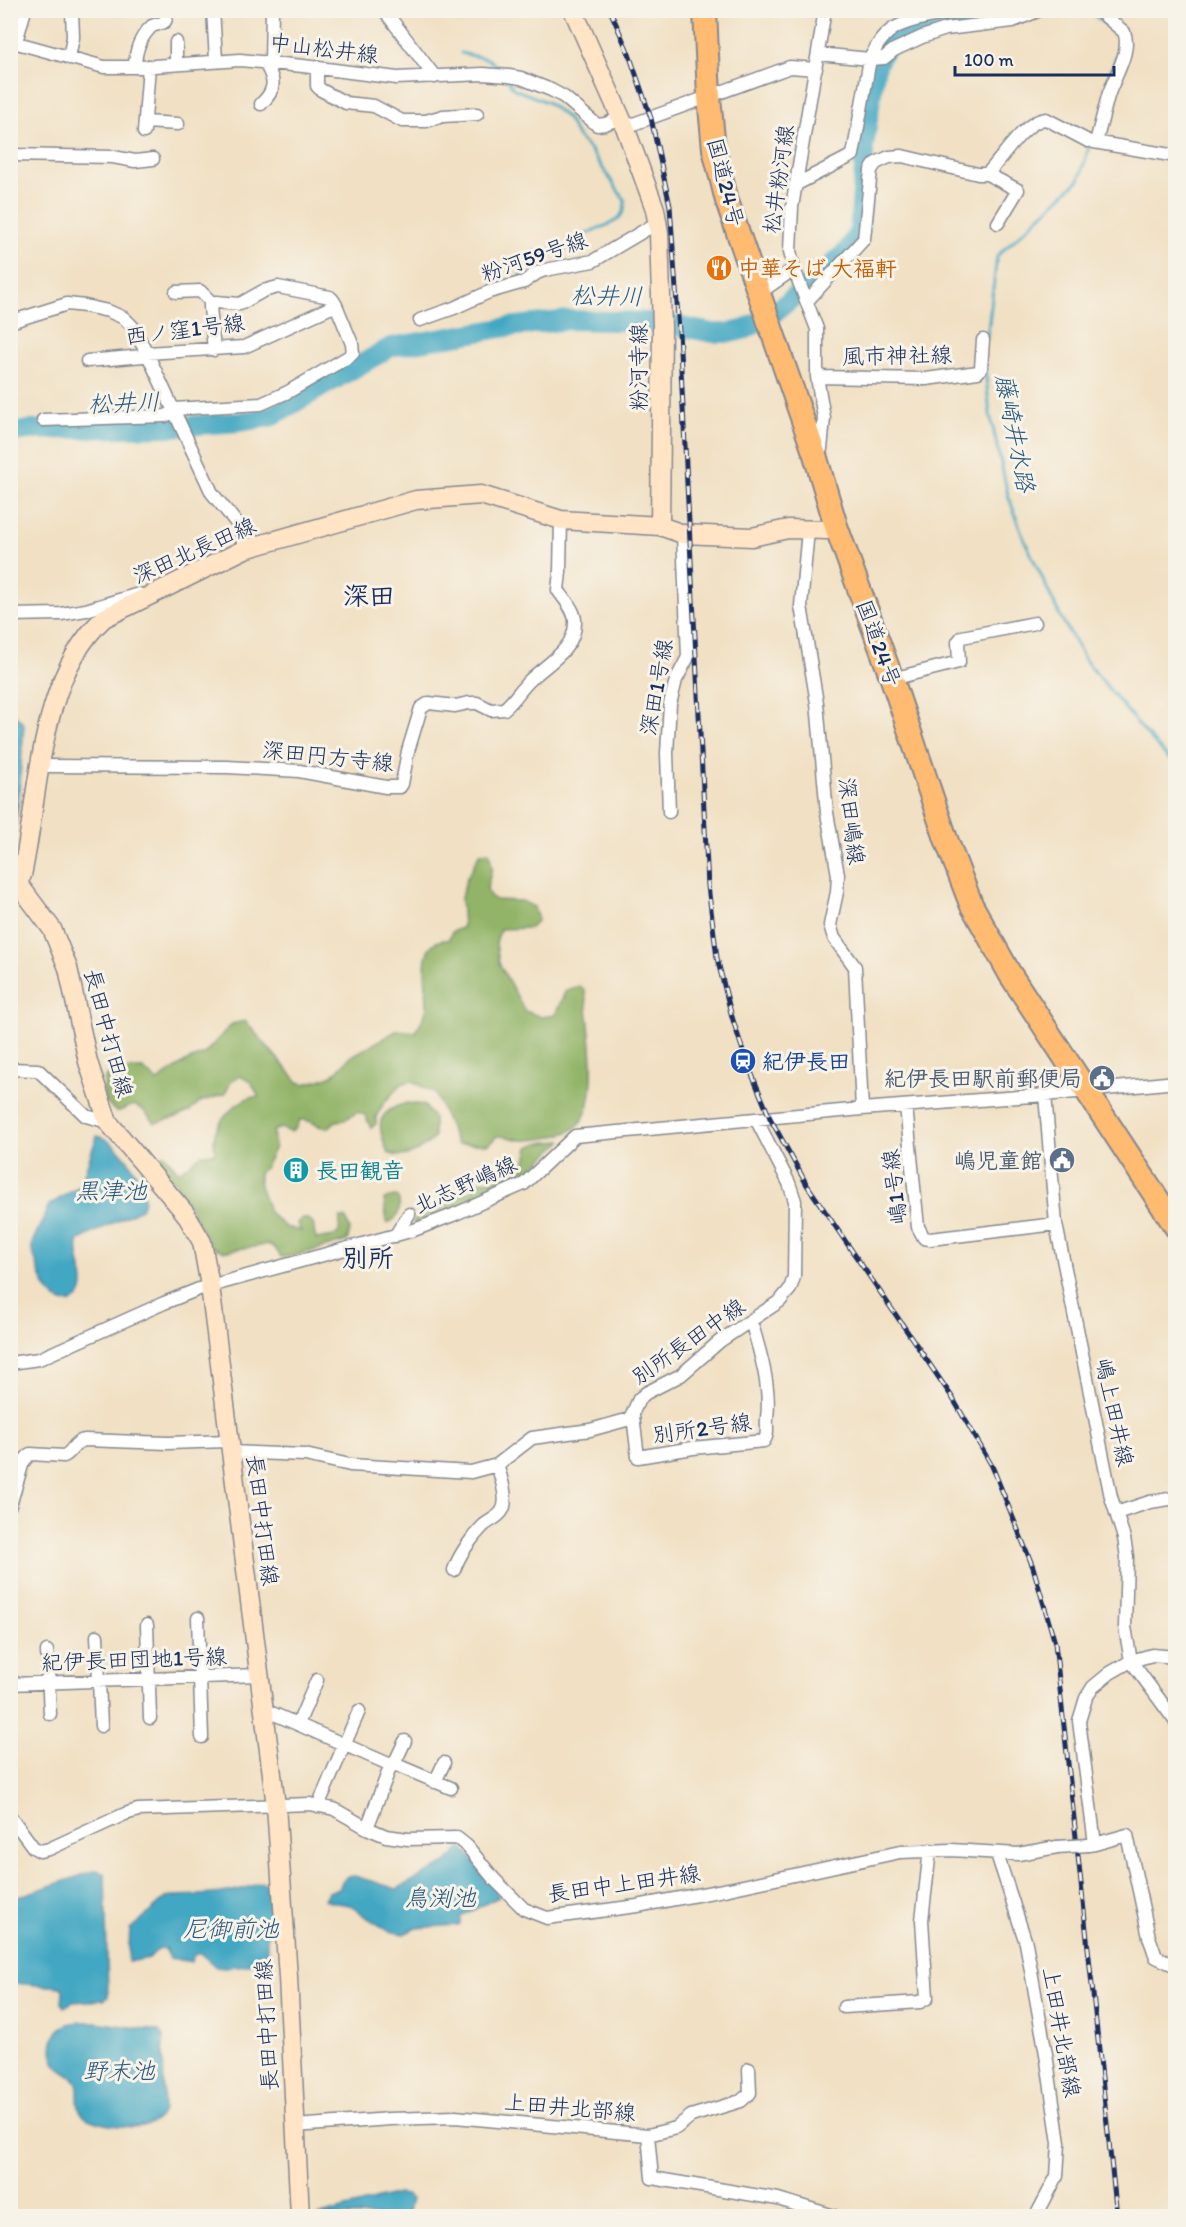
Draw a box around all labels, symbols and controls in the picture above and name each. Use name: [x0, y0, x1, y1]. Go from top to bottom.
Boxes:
street label: 中山松井線: [268, 28, 380, 69]
scale bar: [955, 39, 1114, 77]
text: 100 m: [964, 49, 1014, 71]
street label: 松井粉河線: [757, 123, 800, 235]
street label: 国道24号: [701, 135, 750, 229]
street label: 粉河59号線: [477, 226, 591, 287]
restaurant icon: 中華そば 大福軒: [704, 253, 734, 283]
place label: 中華そば 大福軒: [738, 255, 897, 282]
water label: 松井川: [571, 280, 643, 311]
street label: 西ノ窪1号線: [124, 309, 246, 350]
street label: 粉河寺線: [625, 323, 652, 411]
street label: 風市神社線: [842, 341, 952, 370]
water label: 藤崎井水路: [990, 371, 1042, 497]
water label: 松井川: [87, 387, 160, 418]
street label: 深田北長田線: [128, 511, 260, 590]
district label: 深田: [343, 580, 395, 612]
street label: 国道24号: [850, 596, 907, 690]
street label: 深田1号線: [635, 636, 678, 738]
street label: 深田円方寺線: [261, 736, 395, 777]
street label: 深田嶋線: [833, 776, 870, 866]
street label: 長田中打田線: [78, 966, 139, 1100]
station icon: 紀伊長田: [728, 1046, 758, 1076]
place label: 紀伊長田: [762, 1048, 850, 1075]
public building icon: 紀伊長田駅前郵便局: [1087, 1063, 1117, 1093]
place label: 紀伊長田駅前郵便局: [884, 1065, 1082, 1092]
public building icon: 嶋児童館: [1047, 1145, 1077, 1175]
street label: 嶋1号線: [876, 1147, 913, 1226]
place label: 嶋児童館: [954, 1147, 1042, 1174]
street label: 北志野嶋線: [409, 1150, 521, 1219]
building icon: 長田観音: [281, 1155, 311, 1185]
place label: 長田観音: [316, 1157, 404, 1184]
water label: 黒津池: [75, 1176, 148, 1205]
district label: 別所: [342, 1242, 394, 1274]
street label: 別所長田中線: [626, 1292, 750, 1390]
street label: 嶋上田井線: [1090, 1355, 1139, 1469]
street label: 別所2号線: [651, 1408, 753, 1449]
street label: 長田中打田線: [241, 1453, 284, 1587]
street label: 紀伊長田団地1号線: [40, 1643, 228, 1676]
street label: 長田中上田井線: [546, 1859, 702, 1908]
water label: 鳥渕池: [404, 1883, 477, 1912]
water label: 尼御前池: [183, 1914, 280, 1943]
street label: 長田中打田線: [250, 1958, 283, 2092]
street label: 上田井北部線: [1037, 1965, 1086, 2099]
water label: 野末池: [83, 2056, 156, 2085]
street label: 上田井北部線: [503, 2088, 637, 2127]

